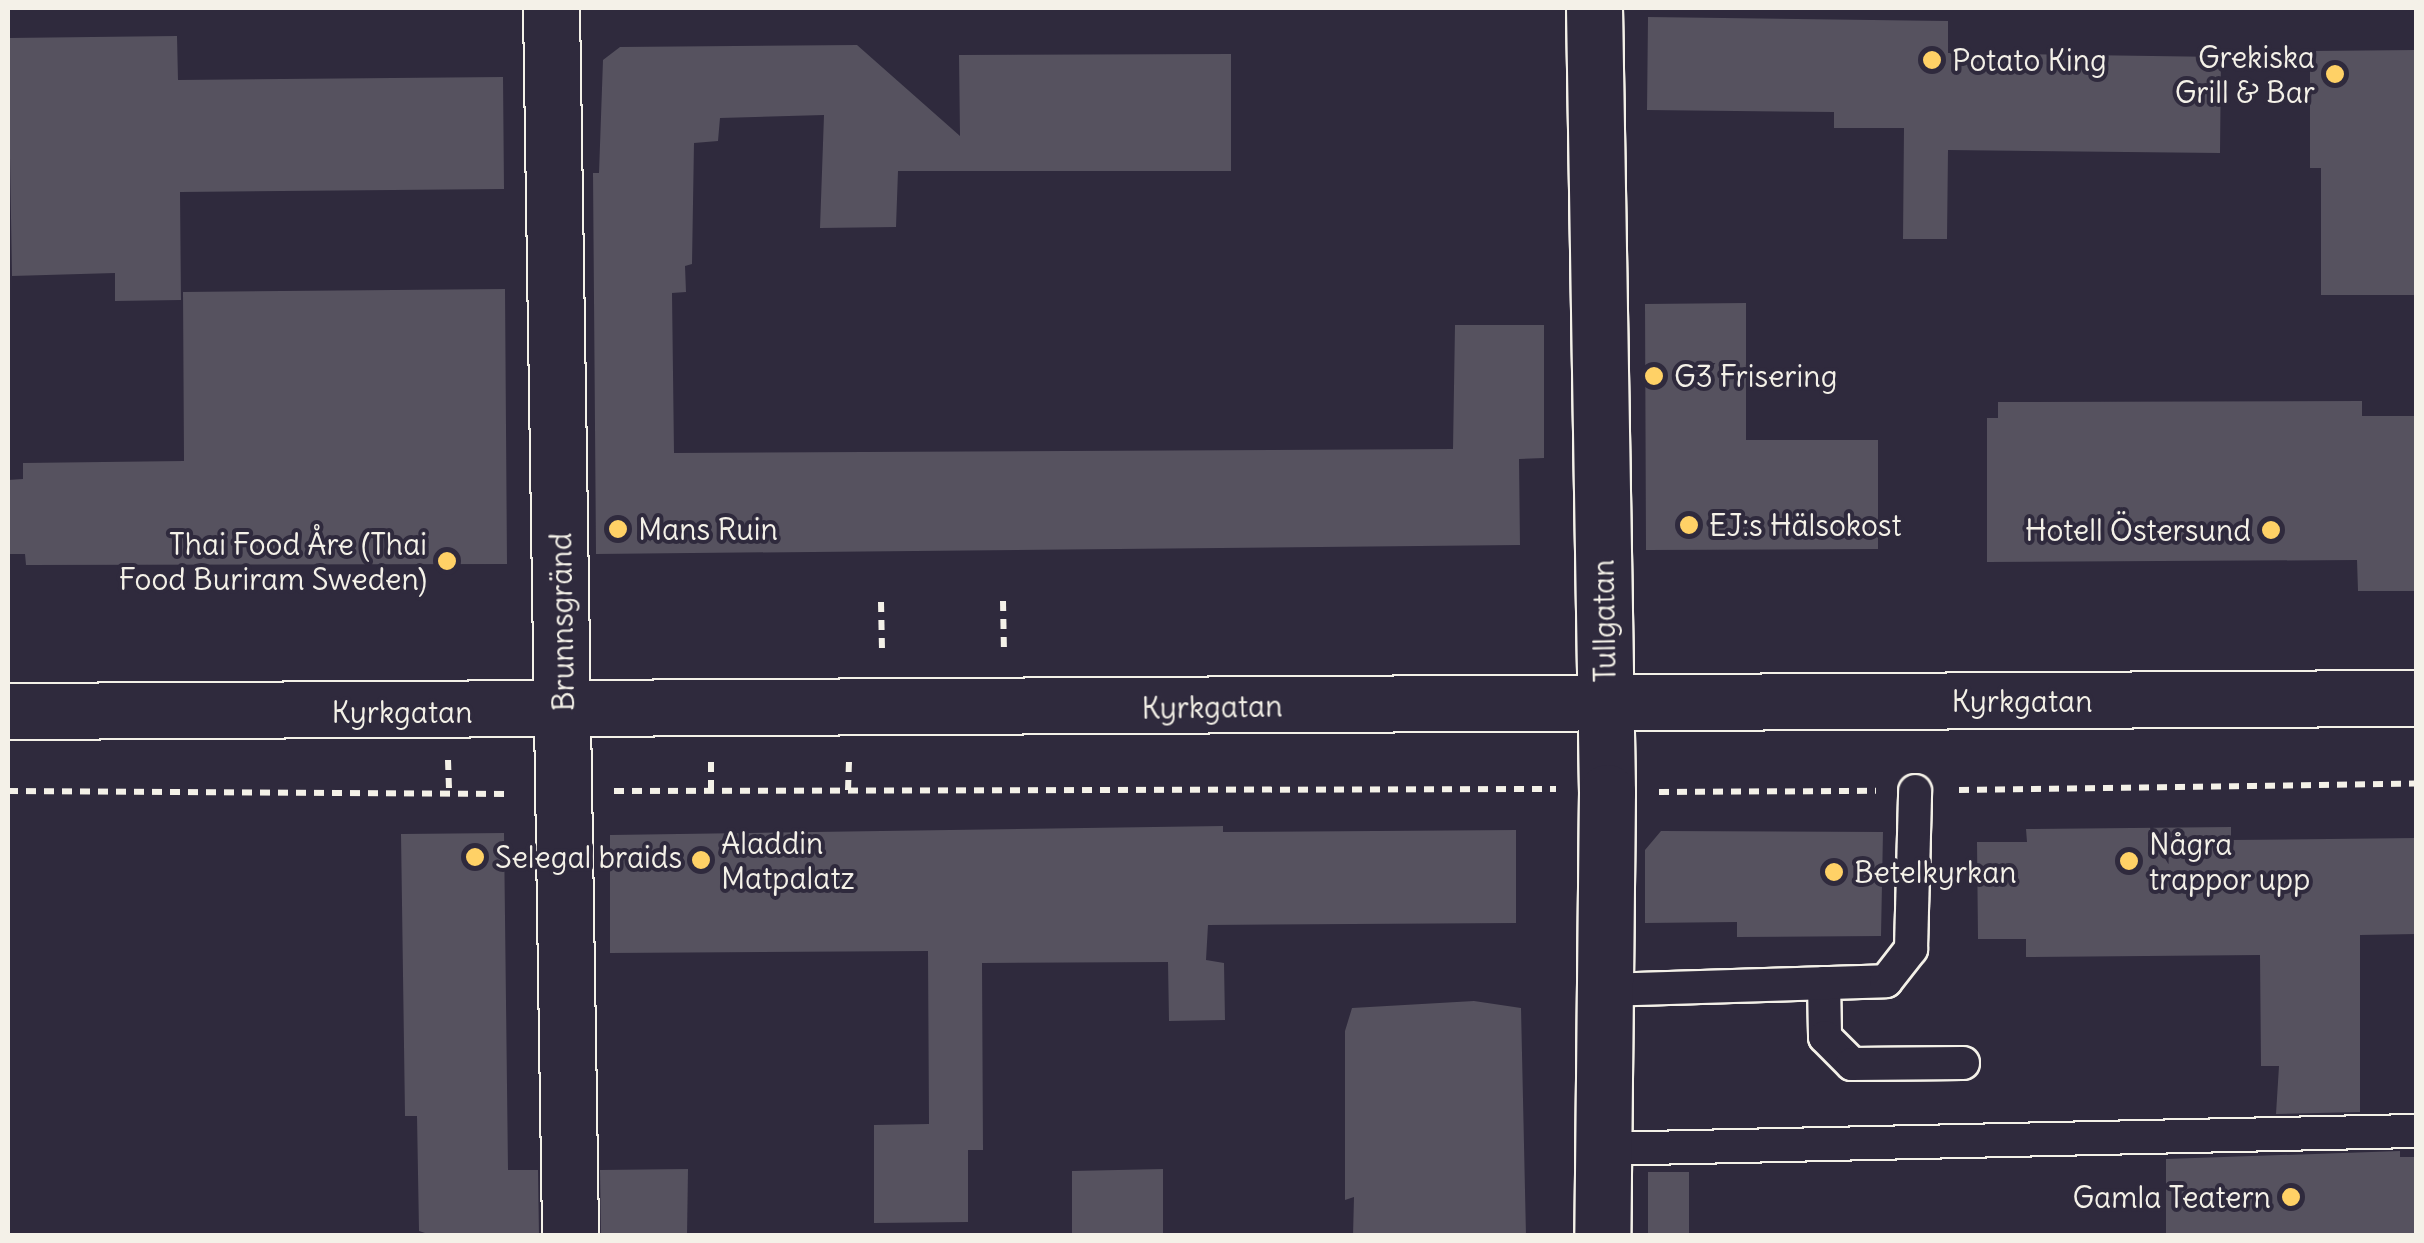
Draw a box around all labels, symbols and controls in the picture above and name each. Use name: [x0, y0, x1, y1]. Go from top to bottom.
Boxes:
place label: Grekiska Grill & Bar: [2175, 39, 2315, 110]
place label: Potato King: [1952, 42, 2107, 78]
marker: Potato King: [1921, 49, 1943, 71]
marker: Grekiska Grill & Bar: [2324, 63, 2346, 85]
place label: G3 Frisering: [1674, 358, 1837, 394]
marker: G3 Frisering: [1643, 365, 1665, 387]
place label: EJ:s Hälsokost: [1709, 507, 1902, 543]
place label: Mans Ruin: [638, 511, 778, 547]
place label: Hotell Östersund: [2025, 512, 2251, 548]
marker: EJ:s Hälsokost: [1678, 514, 1700, 536]
marker: Mans Ruin: [607, 518, 629, 540]
marker: Hotell Östersund: [2260, 519, 2282, 541]
place label: Thai Food Åre (Thai Food Buriram Sweden): [119, 526, 427, 596]
street label: Brunnsgränd: [542, 532, 582, 712]
marker: Thai Food Åre (Thai Food Buriram Sweden): [436, 550, 458, 572]
street label: Tullgatan: [1585, 559, 1623, 683]
street label: Kyrkgatan: [1951, 683, 2093, 719]
street label: Kyrkgatan: [1141, 688, 1283, 726]
street label: Kyrkgatan: [331, 694, 473, 730]
place label: Aladdin Matpalatz: [721, 825, 855, 896]
place label: Några trappor upp: [2149, 826, 2310, 896]
place label: Selegal braids: [495, 839, 682, 875]
marker: Selegal braids: [464, 846, 486, 868]
marker: Aladdin Matpalatz: [690, 849, 712, 871]
marker: Några trappor upp: [2118, 850, 2140, 872]
place label: Betelkyrkan: [1854, 854, 2017, 890]
marker: Betelkyrkan: [1823, 861, 1845, 883]
place label: Gamla Teatern: [2072, 1179, 2271, 1215]
marker: Gamla Teatern: [2280, 1186, 2302, 1208]

